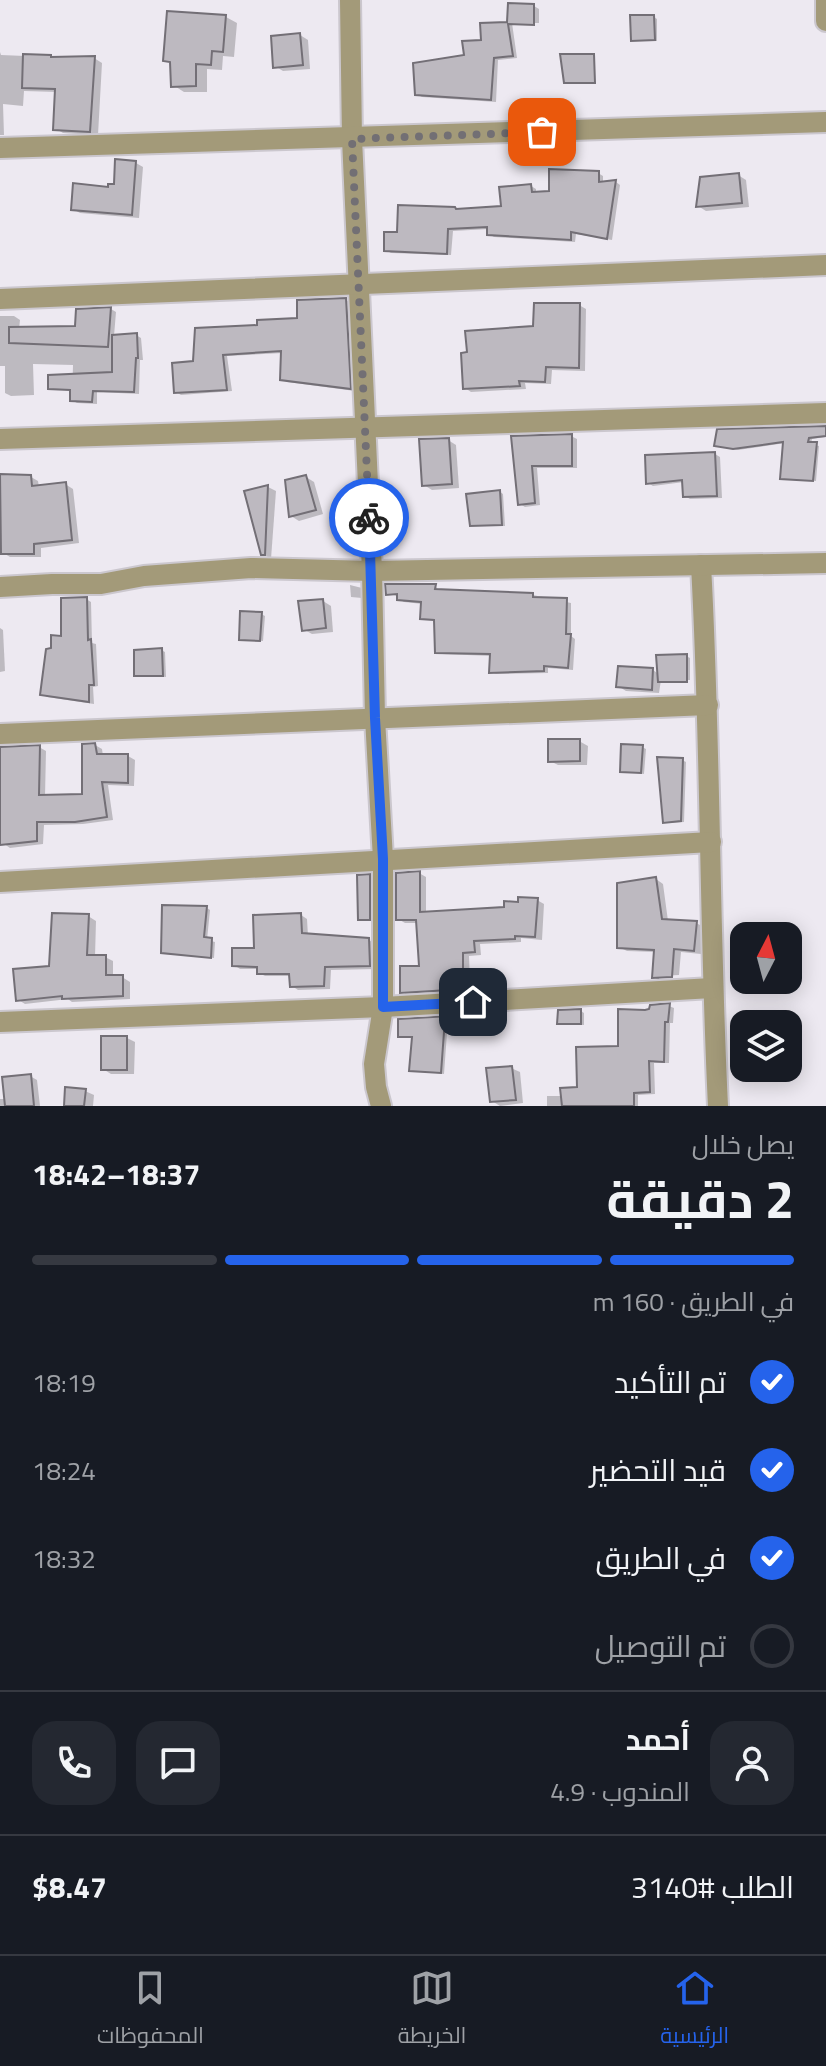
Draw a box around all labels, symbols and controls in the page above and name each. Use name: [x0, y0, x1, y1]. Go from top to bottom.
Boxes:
pin: [508, 98, 576, 166]
icon: bag: [520, 110, 564, 154]
courier: [329, 478, 409, 558]
icon: bike: [347, 496, 391, 540]
north arrow: [730, 922, 802, 994]
map controls: [730, 922, 802, 1082]
pin: [439, 968, 507, 1036]
icon: home: [451, 980, 495, 1024]
button: layers: [730, 1010, 802, 1082]
text: يصل خلال: [692, 1125, 794, 1164]
text: 18:37–18:42: [32, 1151, 200, 1197]
text: 2 دقيقة: [606, 1159, 794, 1238]
text: في الطريق · 160 m: [593, 1282, 794, 1321]
text: تم التأكيد: [614, 1359, 726, 1405]
icon: check: [750, 1360, 794, 1404]
text: 18:19: [32, 1363, 96, 1402]
text: قيد التحضير: [590, 1447, 726, 1493]
icon: check: [750, 1448, 794, 1492]
text: 18:24: [32, 1451, 96, 1490]
text: في الطريق: [596, 1535, 726, 1581]
icon: check: [750, 1536, 794, 1580]
text: 18:32: [32, 1539, 96, 1578]
text: تم التوصيل: [595, 1623, 726, 1669]
text: أحمد: [626, 1716, 690, 1762]
button: phone: [32, 1721, 116, 1805]
button: chat: [136, 1721, 220, 1805]
button: person: [710, 1721, 794, 1805]
text: المندوب · 4.9: [550, 1772, 690, 1811]
text: $8.47: [32, 1864, 107, 1910]
text: الطلب #3140: [631, 1864, 794, 1910]
tab: المحفوظات: [97, 1966, 204, 2056]
tab: الخريطة: [398, 1966, 466, 2056]
tab: الرئيسية: [660, 1966, 729, 2056]

